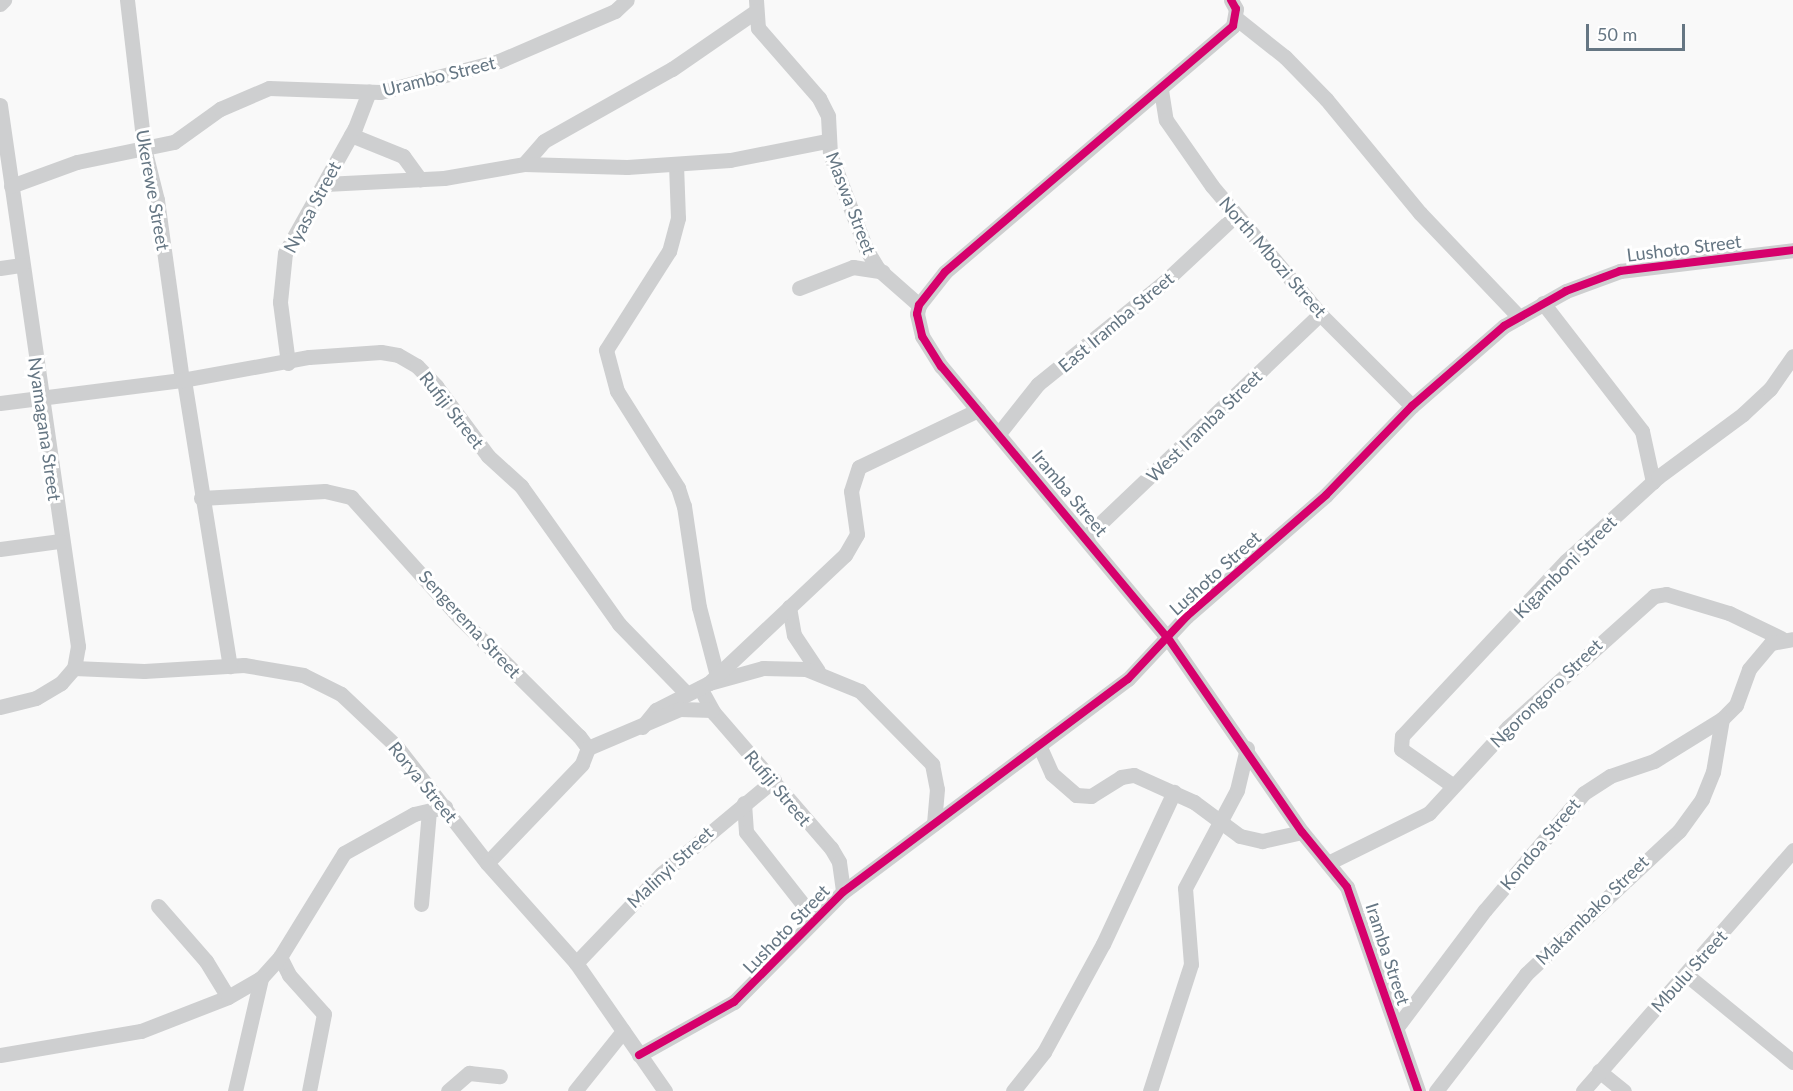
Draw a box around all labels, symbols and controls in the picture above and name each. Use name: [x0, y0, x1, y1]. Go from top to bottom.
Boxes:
scale bar: [1589, 12, 1688, 50]
text: 50 m: [1597, 23, 1637, 45]
street label: Urambo Street: [380, 52, 498, 100]
street label: Ukerewe Street: [132, 128, 174, 252]
street label: Maswa Street: [822, 149, 880, 257]
street label: Nyasa Street: [279, 158, 345, 256]
street label: North Mbozi Street: [1215, 192, 1331, 322]
street label: Lushoto Street: [1625, 230, 1743, 266]
street label: East Iramba Street: [1054, 267, 1178, 377]
street label: Nyamagana Street: [24, 356, 66, 502]
street label: West Iramba Street: [1142, 365, 1266, 487]
street label: Rufiji Street: [415, 367, 489, 453]
street label: Iramba Street: [1028, 445, 1112, 541]
street label: Kigamboni Street: [1509, 511, 1621, 623]
street label: Lushoto Street: [1165, 526, 1265, 620]
street label: Sengerema Street: [415, 566, 525, 682]
street label: Ngorongoro Street: [1486, 634, 1606, 752]
street label: Rorya Street: [384, 737, 462, 827]
street label: Rufiji Street: [740, 746, 816, 830]
street label: Kondoa Street: [1495, 794, 1585, 894]
street label: Malinyi Street: [623, 822, 717, 912]
street label: Makambako Street: [1531, 851, 1653, 969]
street label: Lushoto Street: [738, 880, 834, 978]
street label: Iramba Street: [1361, 900, 1415, 1008]
street label: Mbulu Street: [1647, 926, 1731, 1016]

